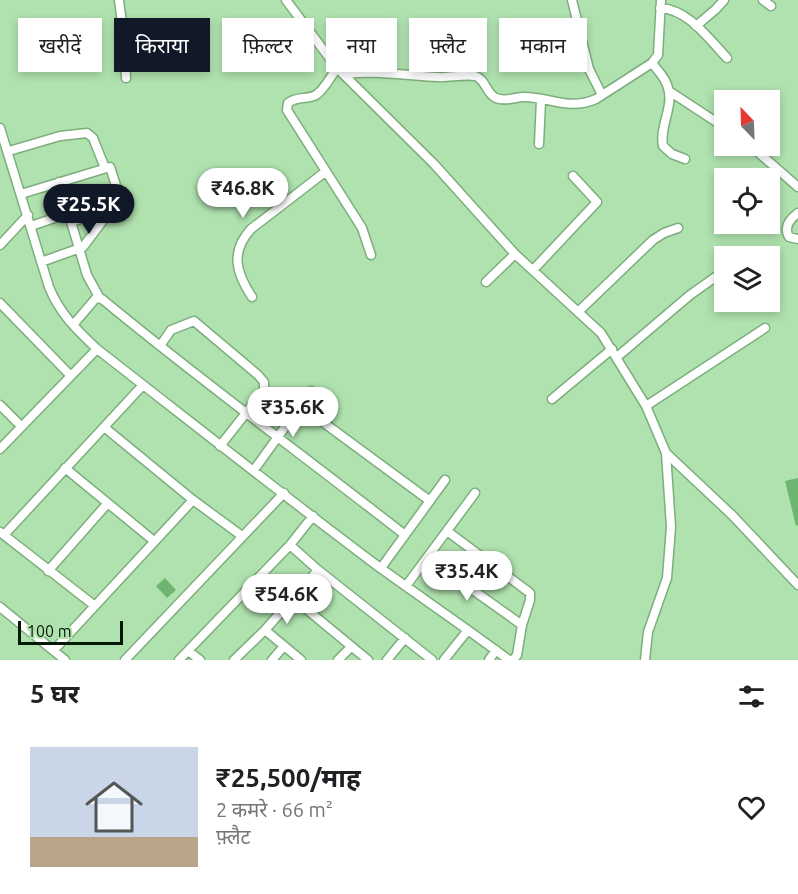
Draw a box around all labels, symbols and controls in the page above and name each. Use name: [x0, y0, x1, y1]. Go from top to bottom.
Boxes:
chip: खरीदें: [18, 18, 102, 72]
chip: किराया: [114, 18, 210, 72]
chip: फ़िल्टर: [222, 18, 314, 72]
chip: नया: [326, 18, 397, 72]
chip: फ़्लैट: [409, 18, 487, 72]
chip: मकान: [499, 18, 587, 72]
north arrow: [714, 90, 780, 156]
map controls: [714, 90, 780, 312]
pin: ₹46.8K: [194, 168, 292, 219]
button: locate: [714, 168, 780, 234]
text: ₹46.8K: [211, 176, 275, 199]
pin: ₹25.5K: [40, 184, 138, 235]
text: ₹25.5K: [57, 192, 121, 215]
button: layers: [714, 246, 780, 312]
pin: ₹35.6K: [244, 387, 342, 438]
text: ₹35.6K: [261, 395, 325, 418]
pin: ₹35.4K: [418, 551, 516, 602]
text: ₹35.4K: [435, 559, 499, 582]
pin: ₹54.6K: [238, 574, 336, 625]
text: ₹54.6K: [255, 582, 319, 605]
scale bar: [18, 618, 123, 646]
text: 100 m: [27, 622, 72, 640]
text: 5 घर: [30, 679, 79, 708]
icon: filters: [735, 680, 768, 713]
text: ₹25,500/माह: [216, 763, 361, 792]
icon: home: [78, 771, 150, 843]
icon: heart: [735, 791, 768, 824]
text: 2 कमरे · 66 m²: [216, 798, 333, 821]
text: फ़्लैट: [216, 825, 251, 848]

